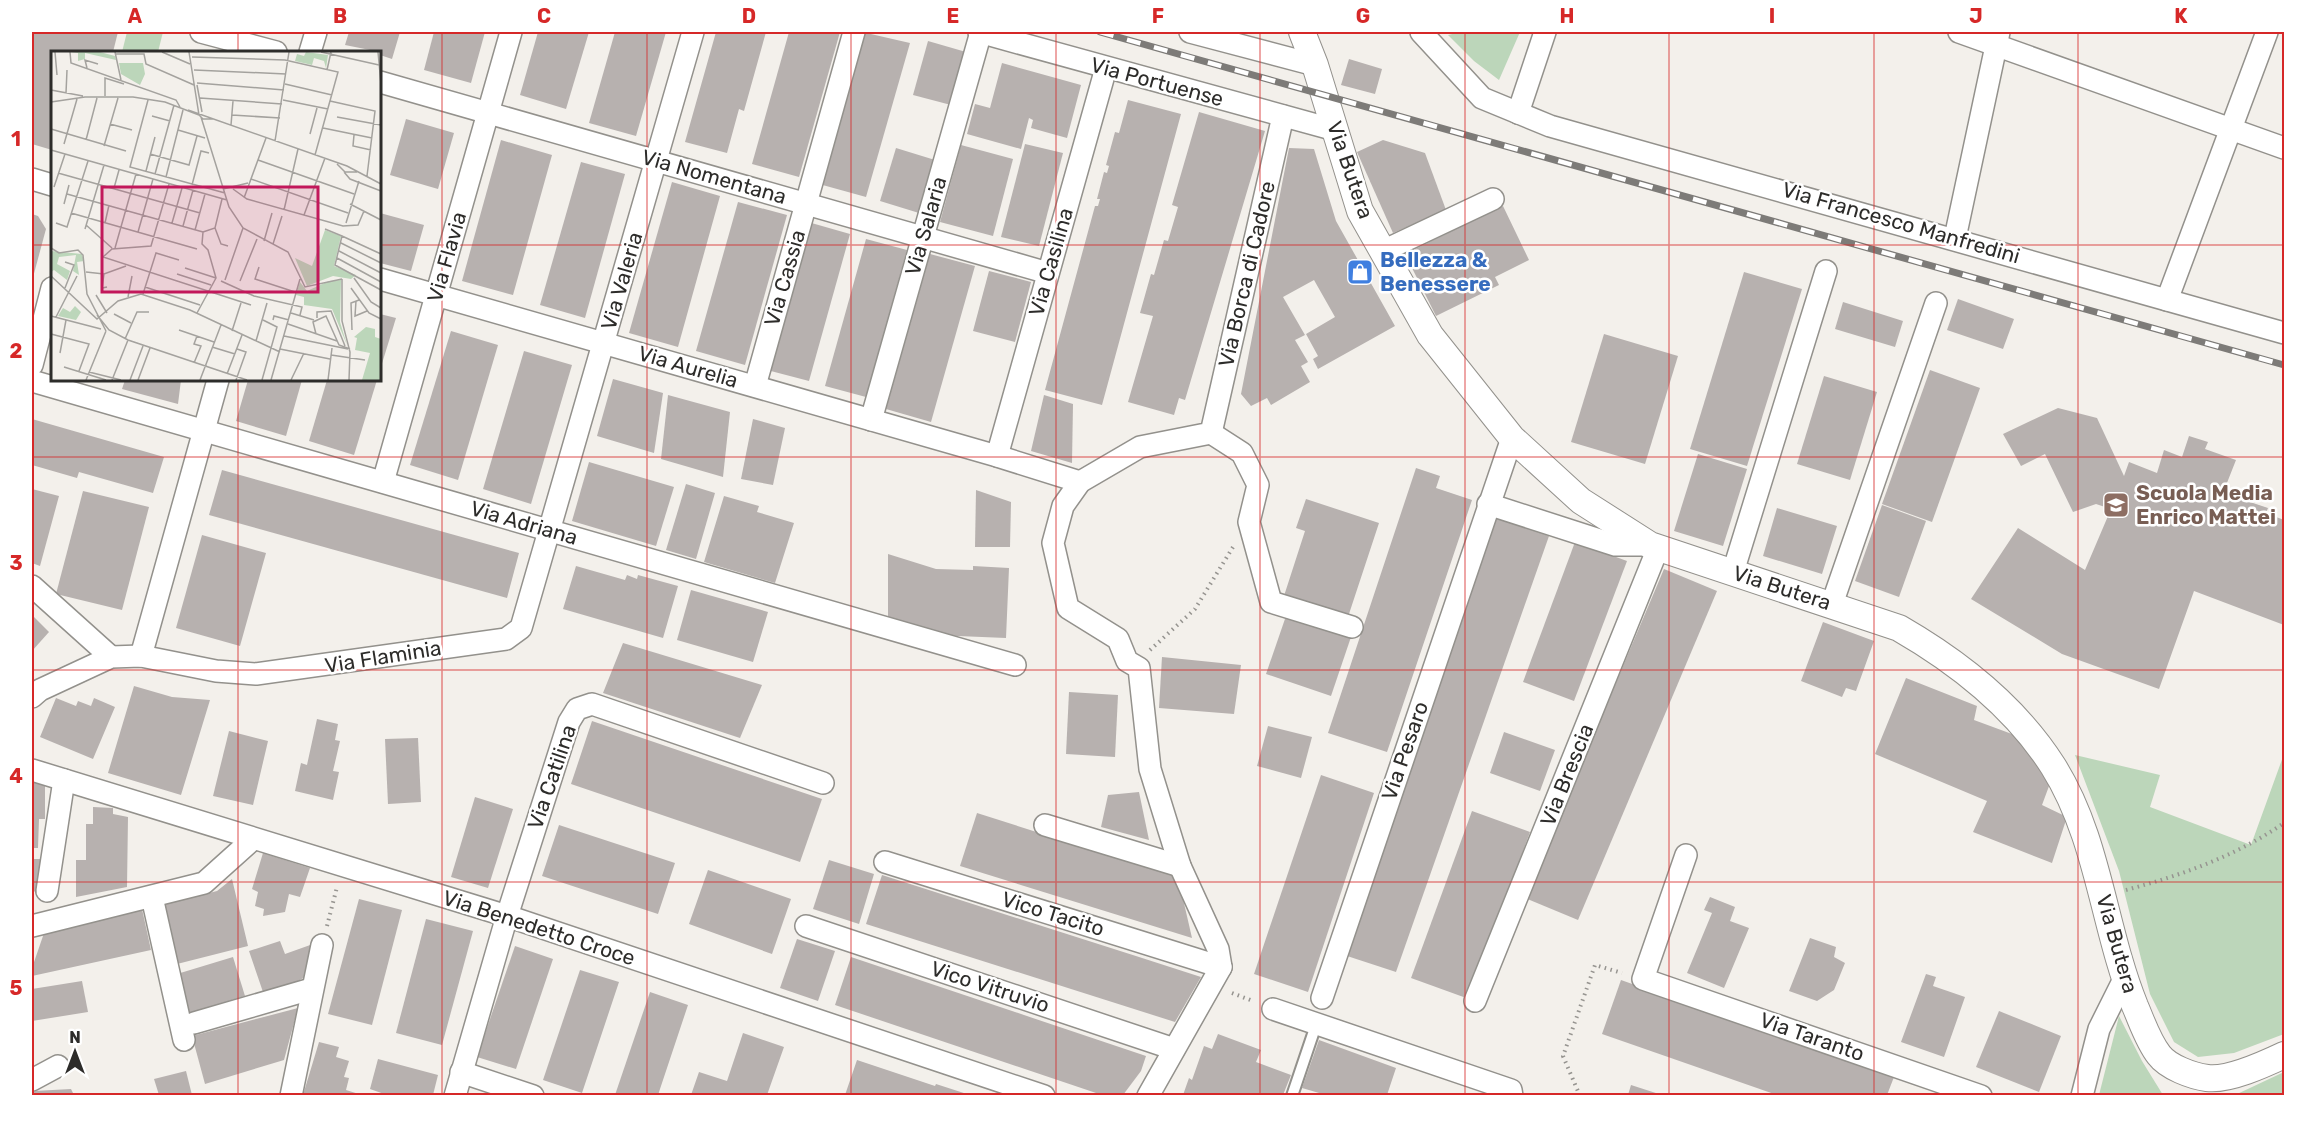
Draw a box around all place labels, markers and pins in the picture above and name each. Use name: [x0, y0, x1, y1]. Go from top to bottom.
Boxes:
place label: Bellezza & Benessere: [1380, 247, 1491, 296]
shop icon: Bellezza & Benessere: [1345, 257, 1375, 287]
place label: Scuola Media Enrico Mattei: [2136, 480, 2276, 529]
school or university icon: Scuola Media Enrico Mattei: [2101, 490, 2131, 520]

